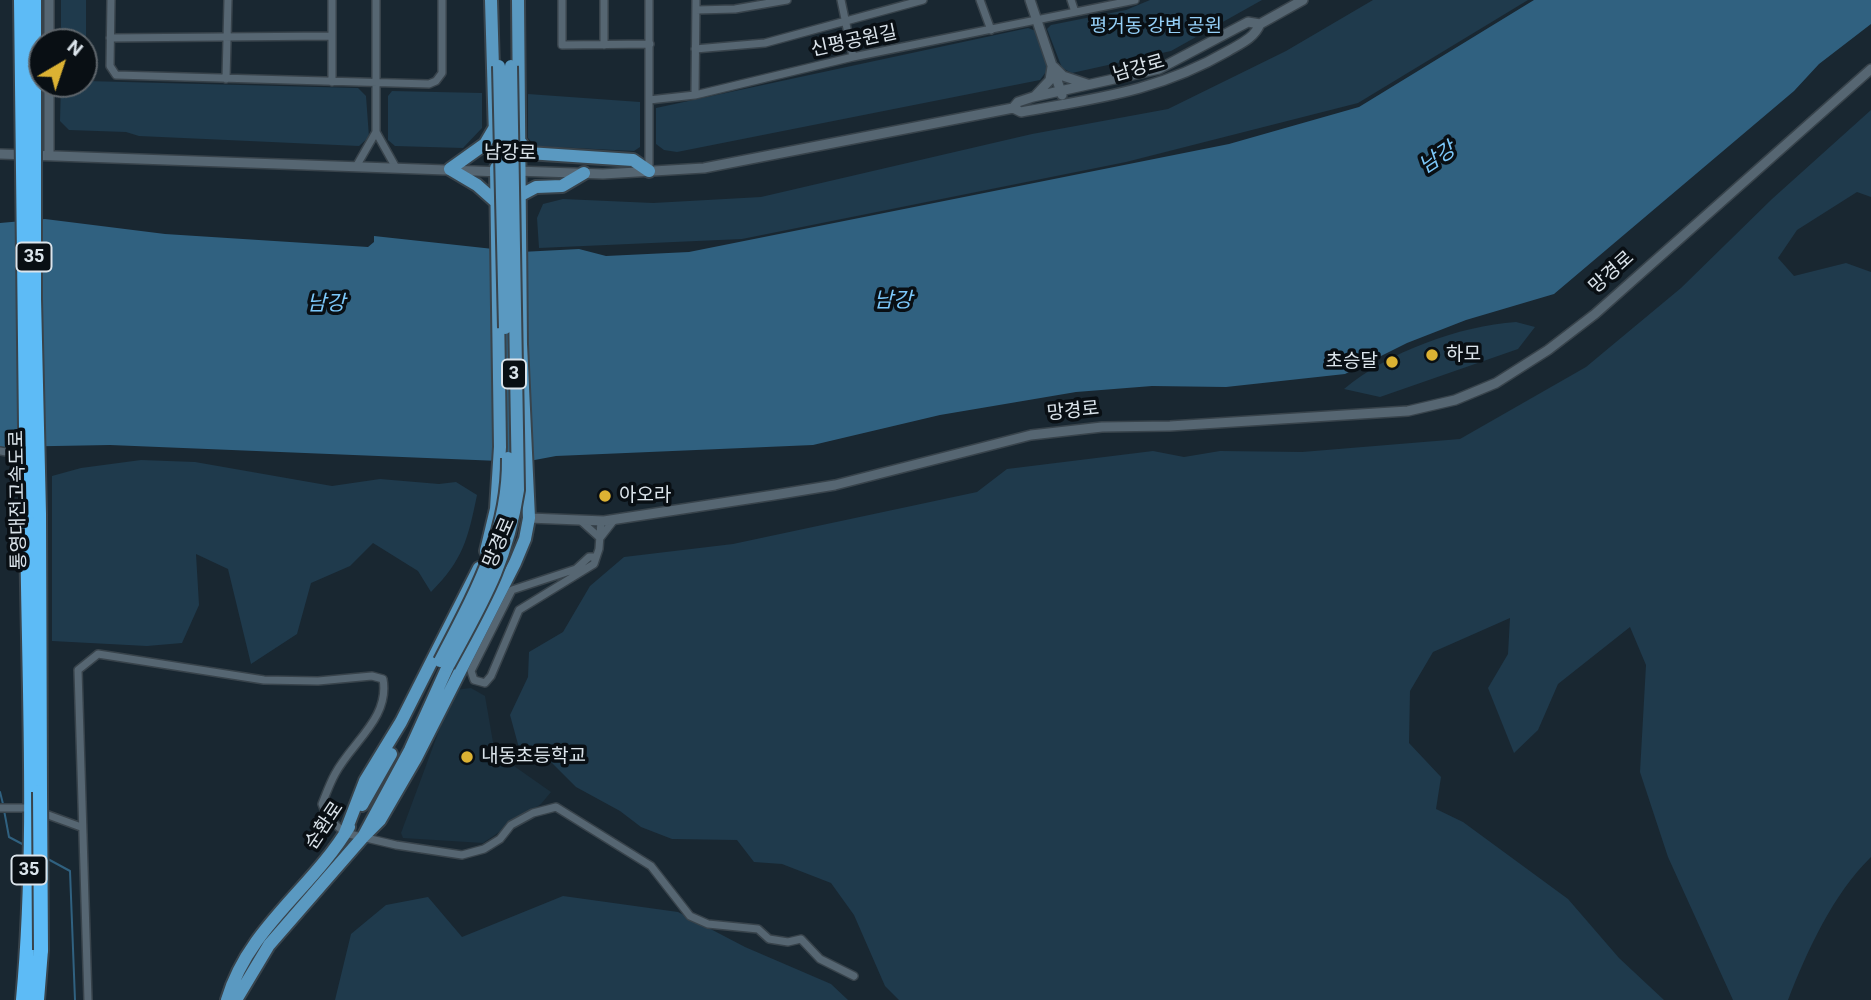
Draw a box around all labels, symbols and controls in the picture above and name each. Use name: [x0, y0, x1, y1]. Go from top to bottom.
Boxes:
park label: 평거동 강변 공원: [1090, 16, 1222, 38]
street label: 신평공원길: [809, 22, 899, 62]
north arrow: [28, 28, 98, 98]
text: N: [63, 35, 88, 61]
street label: 남강로: [1111, 51, 1167, 87]
water label: 남강: [1415, 138, 1461, 180]
street label: 남강로: [484, 142, 536, 166]
road number: 35: [16, 243, 52, 272]
street label: 망경로: [1585, 247, 1639, 299]
water label: 남강: [874, 289, 912, 315]
water label: 남강: [307, 292, 345, 318]
place label: 하모: [1446, 344, 1481, 366]
marker: 하모: [1424, 347, 1440, 363]
place label: 초승달: [1326, 351, 1378, 373]
marker: 초승달: [1384, 354, 1400, 370]
road number: 3: [502, 360, 526, 388]
street label: 망경로: [1046, 398, 1100, 426]
street label: 통영대전고속도로: [6, 430, 32, 570]
place label: 아오라: [619, 485, 671, 507]
marker: 아오라: [597, 488, 613, 504]
street label: 망경로: [479, 514, 521, 572]
place label: 내동초등학교: [481, 746, 586, 768]
marker: 내동초등학교: [459, 749, 475, 765]
street label: 순환로: [301, 798, 349, 854]
road number: 35: [12, 856, 46, 884]

